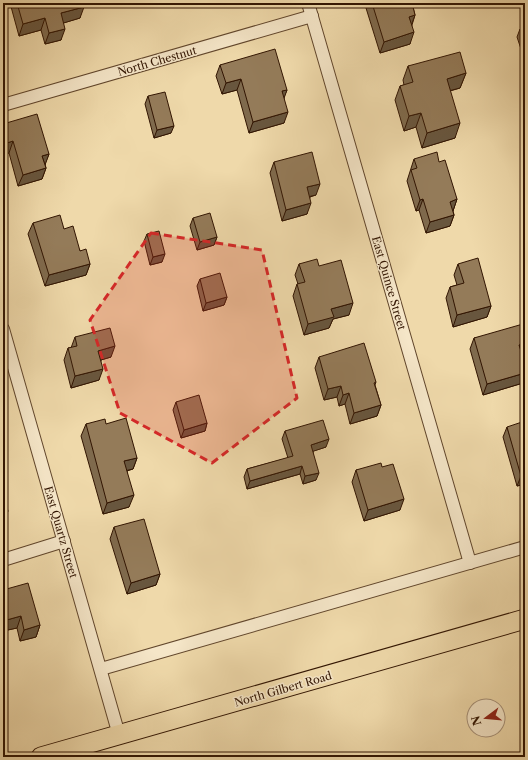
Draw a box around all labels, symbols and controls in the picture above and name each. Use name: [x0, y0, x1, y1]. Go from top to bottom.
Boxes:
street label: North Chestnut: [116, 43, 198, 79]
street label: East Quince Street: [369, 234, 409, 332]
street label: East Quartz Street: [41, 484, 81, 580]
street label: North Gilbert Road: [233, 668, 334, 710]
north arrow: [466, 698, 506, 738]
text: N: [468, 714, 484, 727]

